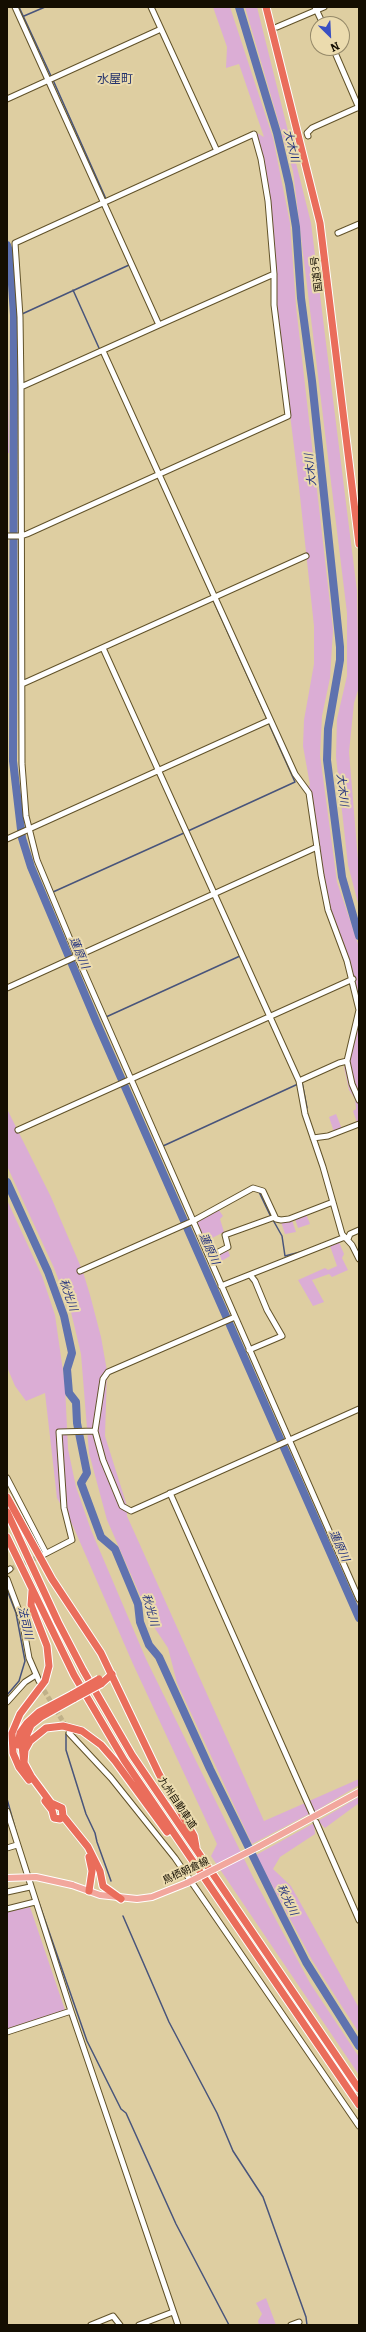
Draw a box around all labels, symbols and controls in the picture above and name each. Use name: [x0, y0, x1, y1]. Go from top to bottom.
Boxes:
north arrow: [310, 16, 350, 56]
text: N: [328, 39, 341, 54]
district label: 水屋町: [97, 73, 133, 87]
water label: 大木川: [281, 128, 301, 164]
street label: 国道3号: [309, 256, 325, 292]
water label: 大木川: [303, 453, 319, 487]
water label: 大木川: [333, 773, 351, 807]
water label: 蓮原川: [66, 935, 92, 971]
water label: 蓮原川: [196, 1231, 222, 1267]
water label: 秋光川: [56, 1277, 80, 1313]
water label: 蓮原川: [326, 1528, 352, 1564]
water label: 秋光川: [139, 1592, 161, 1628]
water label: 法司川: [15, 1605, 35, 1641]
street label: 九州自動車道: [155, 1775, 199, 1831]
street label: 鳥栖朝倉線: [161, 1855, 211, 1887]
water label: 秋光川: [274, 1882, 300, 1918]

